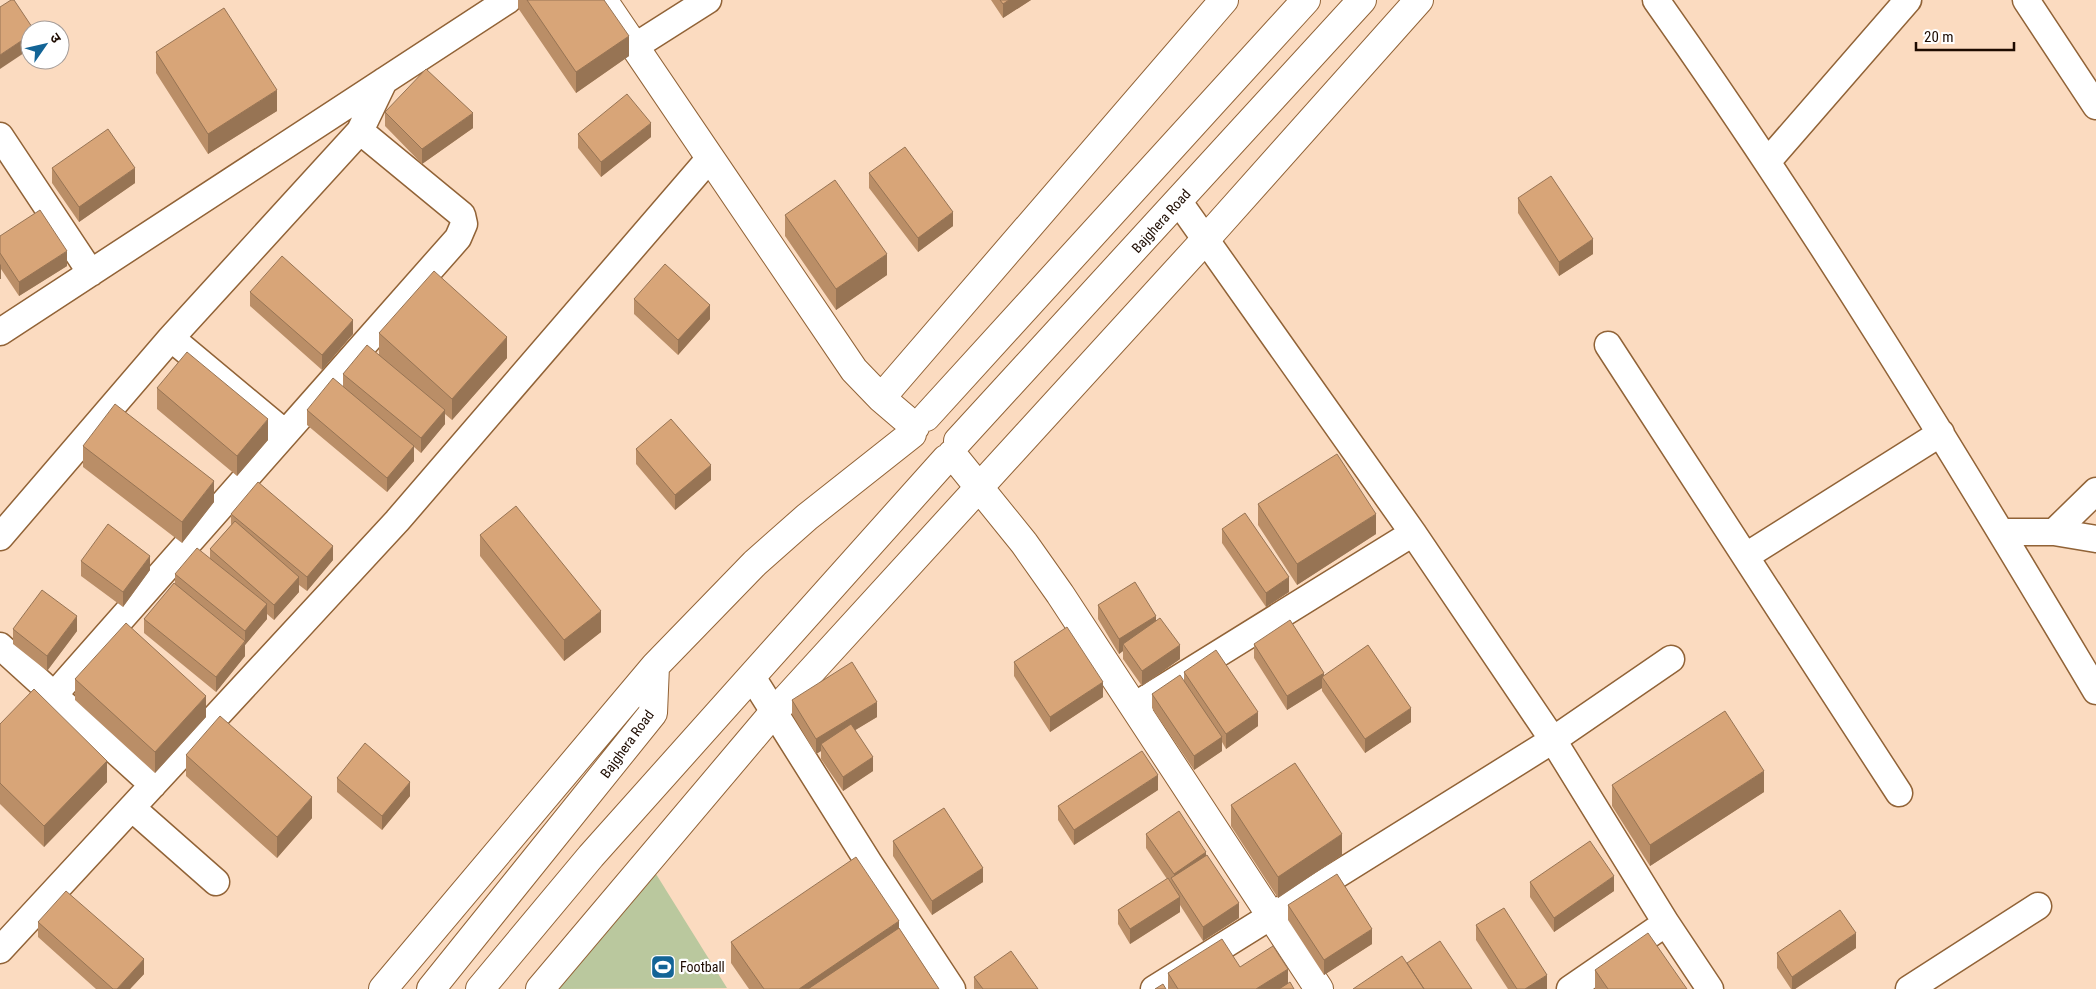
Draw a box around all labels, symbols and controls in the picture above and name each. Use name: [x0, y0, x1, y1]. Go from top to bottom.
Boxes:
north arrow: [20, 20, 70, 70]
scale bar: [1916, 20, 2014, 52]
text: 20 m: [1924, 28, 1954, 46]
text: उ: [47, 30, 65, 46]
street label: Bajghera Road: [1128, 186, 1194, 256]
street label: Bajghera Road: [597, 707, 657, 781]
sports icon: Football: [650, 954, 676, 980]
place label: Football: [680, 959, 725, 975]

